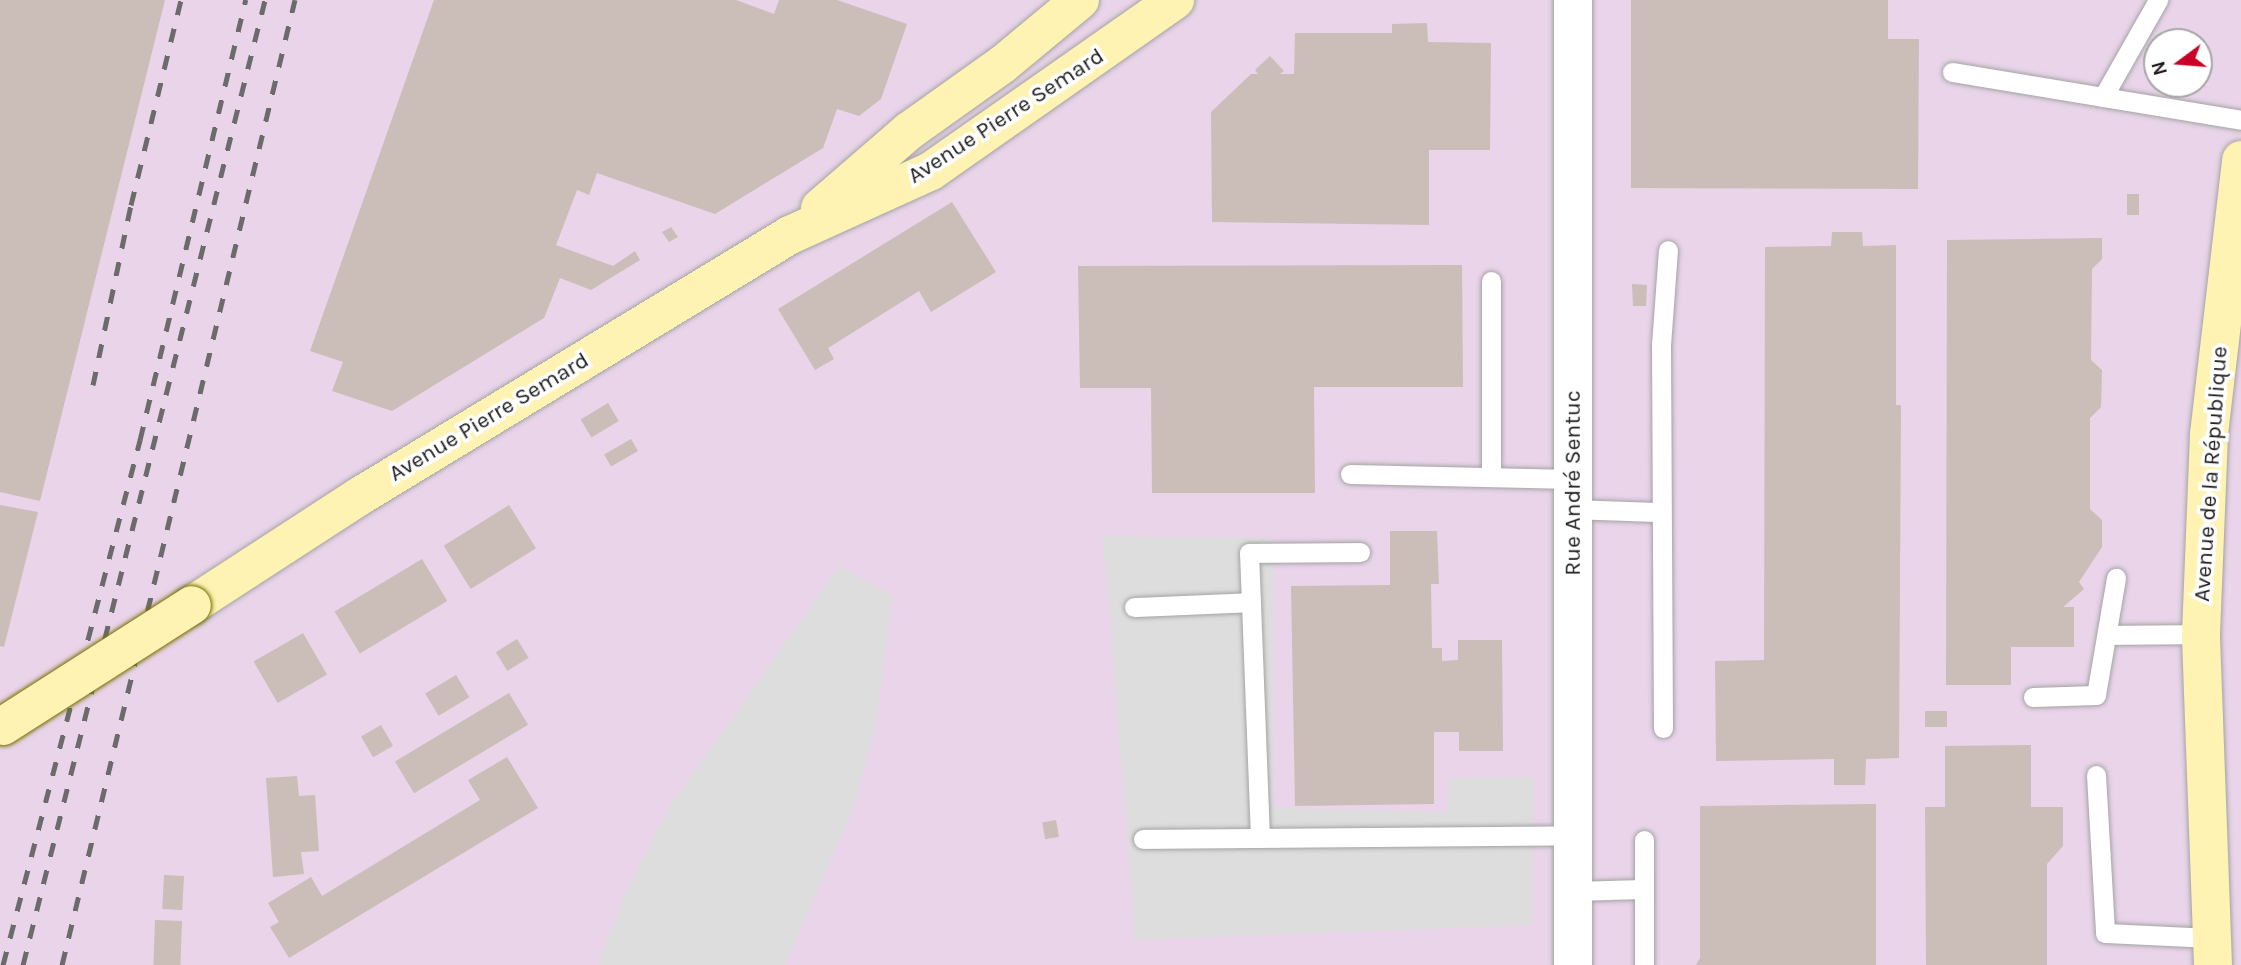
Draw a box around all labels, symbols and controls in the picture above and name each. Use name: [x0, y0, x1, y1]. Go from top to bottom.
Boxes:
north arrow: [2143, 28, 2213, 98]
street label: Avenue Pierre Semard: [903, 42, 1109, 190]
text: N: [2147, 59, 2172, 78]
street label: Avenue de la République: [2188, 345, 2234, 603]
street label: Avenue Pierre Semard: [384, 346, 594, 488]
street label: Rue André Sentuc: [1559, 390, 1587, 576]

